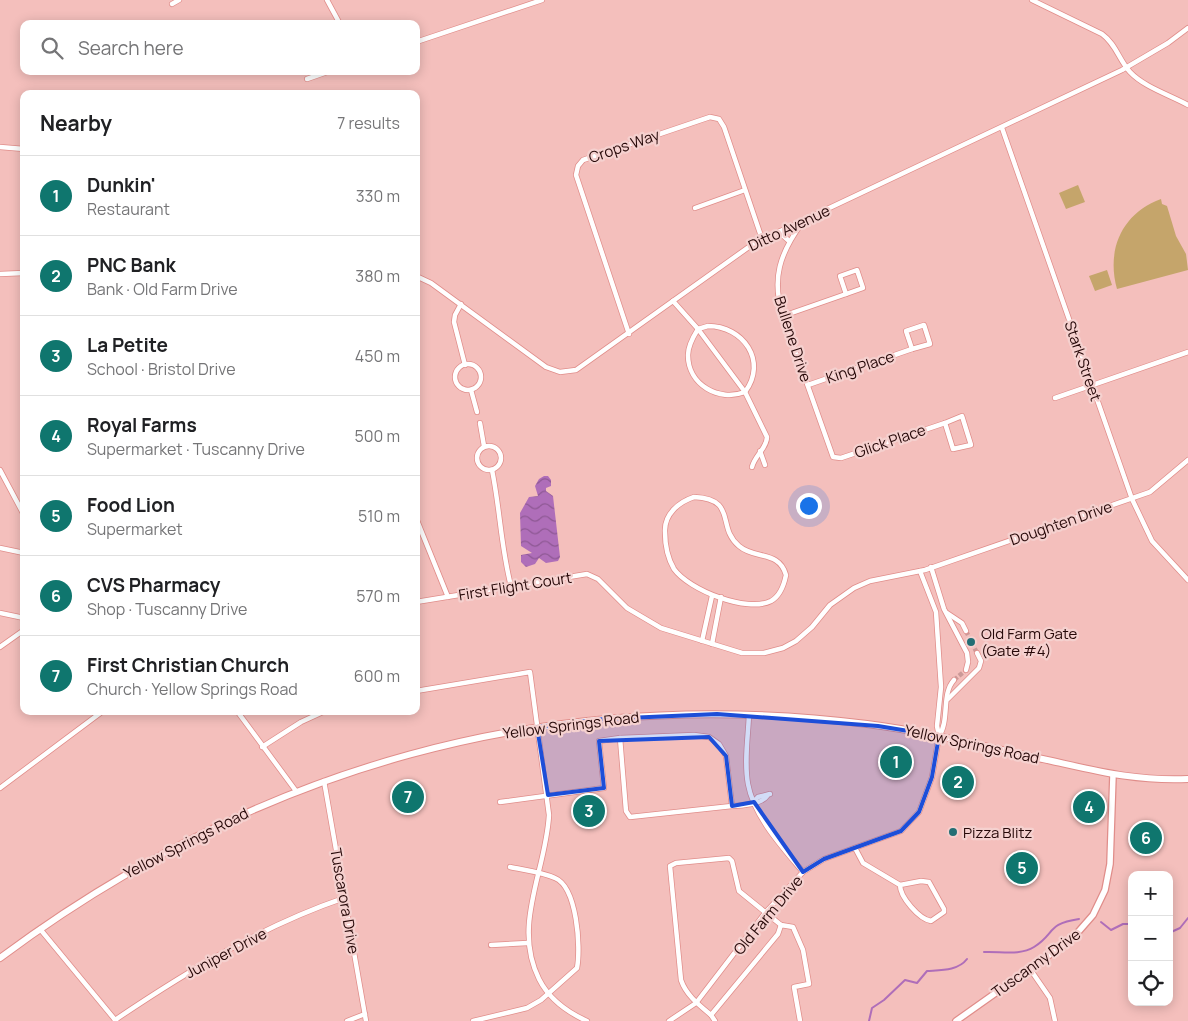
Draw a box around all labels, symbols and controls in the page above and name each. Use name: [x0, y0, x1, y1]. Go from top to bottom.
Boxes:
search box: [20, 20, 420, 75]
icon: search: [38, 34, 66, 62]
text: Search here: [78, 35, 184, 61]
text: Nearby: [40, 109, 112, 137]
text: 7 results: [337, 112, 400, 134]
street label: Crops Way: [586, 124, 662, 168]
text: Dunkin': [87, 172, 156, 198]
text: 1: [52, 185, 60, 207]
text: 330 m: [356, 185, 400, 207]
text: Restaurant: [87, 198, 170, 220]
street label: Ditto Avenue: [745, 200, 833, 256]
text: PNC Bank: [87, 252, 176, 278]
text: 2: [51, 265, 61, 287]
text: 380 m: [355, 265, 400, 287]
text: Bank · Old Farm Drive: [87, 278, 238, 300]
street label: Bullene Drive: [769, 293, 817, 385]
street label: Stark Street: [1059, 318, 1107, 404]
text: La Petite: [87, 332, 168, 358]
text: 3: [51, 345, 61, 367]
text: 450 m: [355, 345, 400, 367]
street label: King Place: [823, 345, 897, 388]
text: School · Bristol Drive: [87, 358, 236, 380]
text: Royal Farms: [87, 412, 197, 438]
street label: Glick Place: [852, 419, 929, 463]
text: 4: [51, 425, 61, 447]
text: 500 m: [354, 425, 400, 447]
text: Supermarket · Tuscanny Drive: [87, 438, 305, 460]
text: Food Lion: [87, 492, 175, 518]
your location: [796, 493, 822, 519]
street label: Doughten Drive: [1007, 496, 1115, 550]
text: 5: [51, 505, 61, 527]
text: 510 m: [358, 505, 400, 527]
text: Supermarket: [87, 518, 183, 540]
street label: First Flight Court: [457, 567, 573, 605]
text: CVS Pharmacy: [87, 572, 221, 598]
text: 6: [51, 585, 61, 607]
text: 570 m: [356, 585, 400, 607]
text: Shop · Tuscanny Drive: [87, 598, 247, 620]
place label: Old Farm Gate (Gate #4): [981, 623, 1078, 661]
marker: Old Farm Gate (Gate #4): [965, 636, 977, 648]
text: First Christian Church: [87, 652, 289, 678]
text: 7: [52, 665, 60, 687]
text: 600 m: [354, 665, 400, 687]
text: Church · Yellow Springs Road: [87, 678, 298, 700]
street label: Yellow Springs Road: [502, 706, 640, 744]
street label: Yellow Springs Road: [903, 719, 1041, 769]
pin: 1: [880, 743, 912, 781]
pin: 2: [942, 763, 974, 801]
pin: 7: [392, 778, 424, 816]
pin: 4: [1073, 788, 1105, 826]
pin: 3: [573, 792, 605, 830]
street label: Yellow Springs Road: [120, 802, 252, 884]
pin: 6: [1130, 819, 1162, 857]
place label: Pizza Blitz: [963, 822, 1033, 843]
marker: Pizza Blitz: [947, 826, 959, 838]
street label: Tuscarora Drive: [325, 846, 365, 956]
pin: 5: [1006, 849, 1038, 887]
street label: Old Farm Drive: [728, 871, 808, 959]
map controls: [1128, 871, 1173, 1006]
button: +: [1128, 871, 1173, 916]
button: −: [1128, 916, 1173, 961]
street label: Juniper Drive: [182, 923, 271, 983]
street label: Tuscanny Drive: [987, 923, 1085, 1002]
button: locate: [1128, 961, 1173, 1006]

